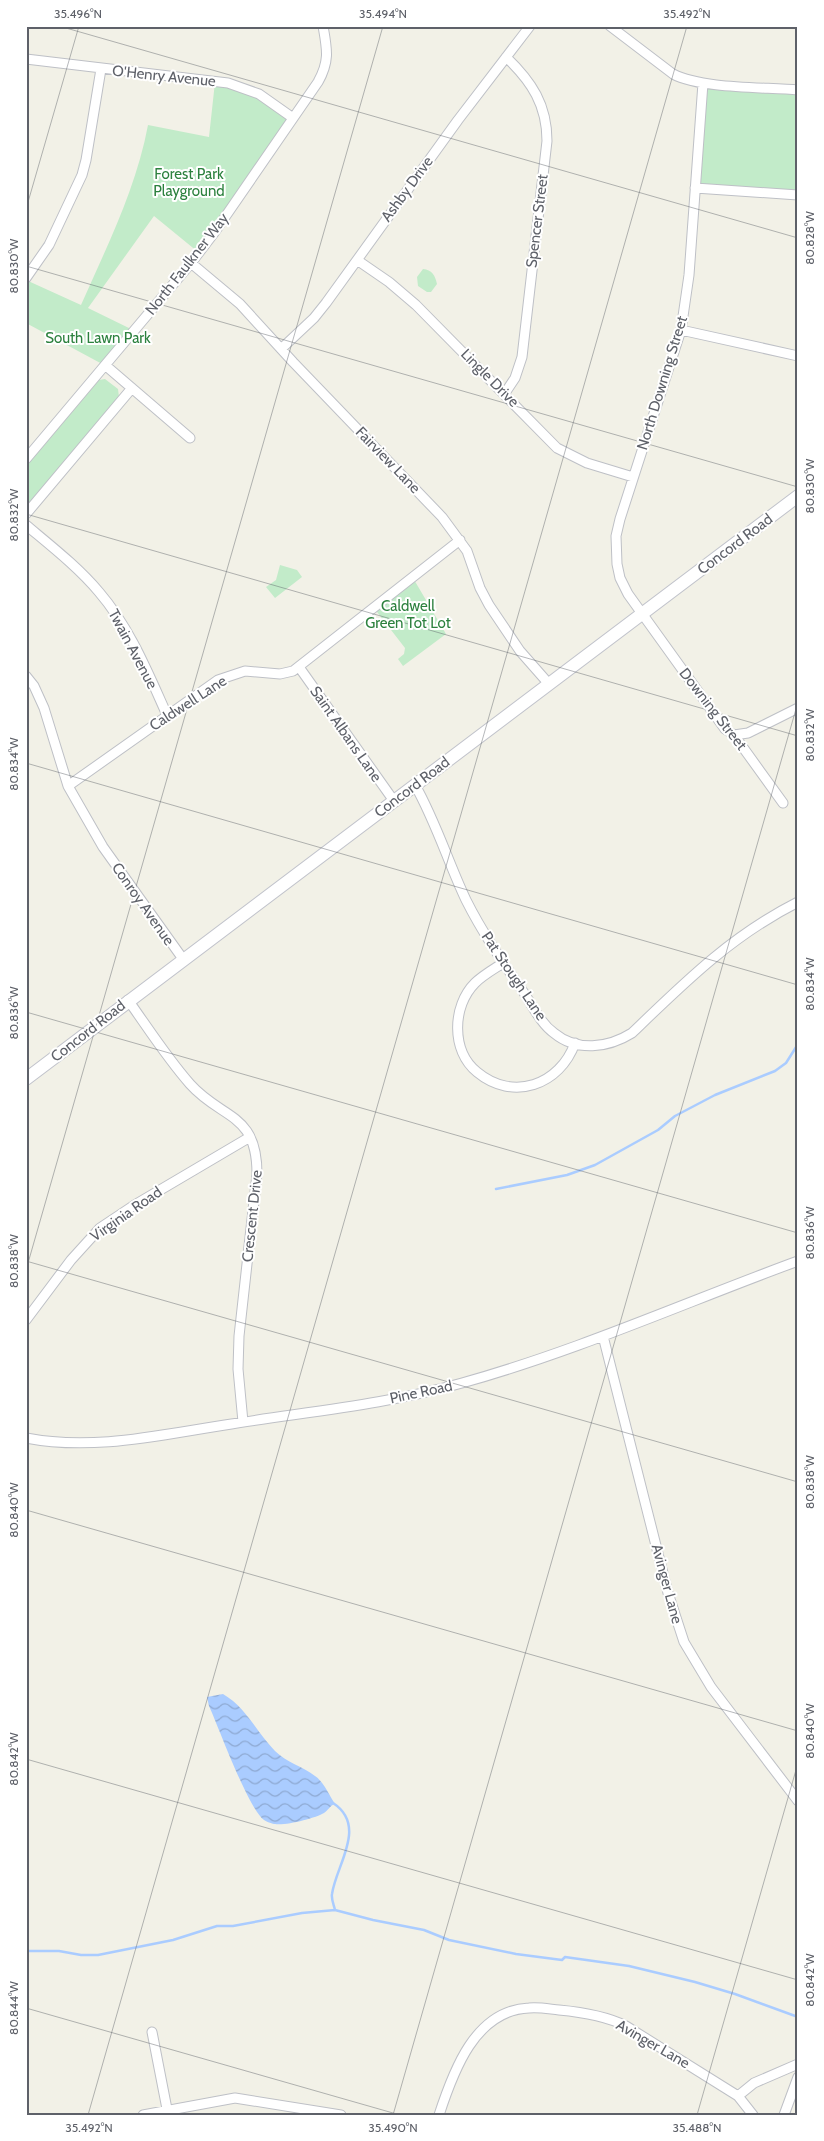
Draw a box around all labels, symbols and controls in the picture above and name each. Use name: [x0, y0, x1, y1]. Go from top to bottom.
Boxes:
text: 35.496°N: [54, 6, 102, 21]
text: 35.494°N: [359, 6, 407, 21]
text: 35.492°N: [663, 6, 711, 21]
street label: O'Henry Avenue: [111, 62, 217, 90]
street label: Ashby Drive: [377, 153, 437, 225]
park label: Forest Park Playground: [153, 165, 225, 200]
street label: Spencer Street: [522, 173, 552, 269]
street label: North Faulkner Way: [142, 209, 233, 319]
text: 80.828°W: [802, 211, 817, 265]
text: 80.830°W: [6, 238, 21, 293]
street label: North Downing Street: [633, 314, 691, 452]
park label: South Lawn Park: [45, 329, 151, 347]
street label: Lingle Drive: [457, 345, 523, 411]
street label: Fairview Lane: [352, 423, 424, 497]
text: 80.830°W: [802, 458, 817, 513]
text: 80.832°W: [6, 488, 21, 541]
street label: Concord Road: [694, 510, 776, 578]
park label: Caldwell Green Tot Lot: [365, 597, 451, 632]
street label: Twain Avenue: [105, 606, 162, 692]
street label: Downing Street: [675, 664, 751, 754]
street label: Caldwell Lane: [146, 671, 230, 734]
street label: Saint Albans Lane: [306, 683, 386, 786]
text: 80.832°W: [802, 708, 817, 761]
text: 80.834°W: [6, 737, 21, 791]
street label: Concord Road: [371, 753, 453, 821]
street label: Conroy Avenue: [108, 859, 178, 949]
street label: Pat Stough Lane: [478, 928, 551, 1024]
text: 80.834°W: [802, 957, 817, 1011]
text: 80.836°W: [6, 986, 21, 1040]
street label: Concord Road: [47, 996, 129, 1066]
street label: Crescent Drive: [238, 1169, 266, 1263]
street label: Virginia Road: [87, 1183, 165, 1245]
text: 80.836°W: [802, 1206, 817, 1260]
text: 80.838°W: [6, 1233, 21, 1288]
street label: Pine Road: [388, 1377, 454, 1407]
text: 80.838°W: [802, 1454, 817, 1509]
text: 80.840°W: [6, 1482, 21, 1538]
street label: Avinger Lane: [648, 1542, 686, 1626]
text: 80.840°W: [802, 1703, 817, 1759]
text: 80.842°W: [6, 1732, 21, 1786]
text: 80.842°W: [802, 1953, 817, 2007]
text: 80.844°W: [6, 1980, 21, 2035]
street label: Avinger Lane: [613, 2016, 693, 2072]
text: 35.492°N: [65, 2120, 113, 2135]
text: 35.490°N: [368, 2120, 418, 2135]
text: 35.488°N: [673, 2120, 721, 2135]

